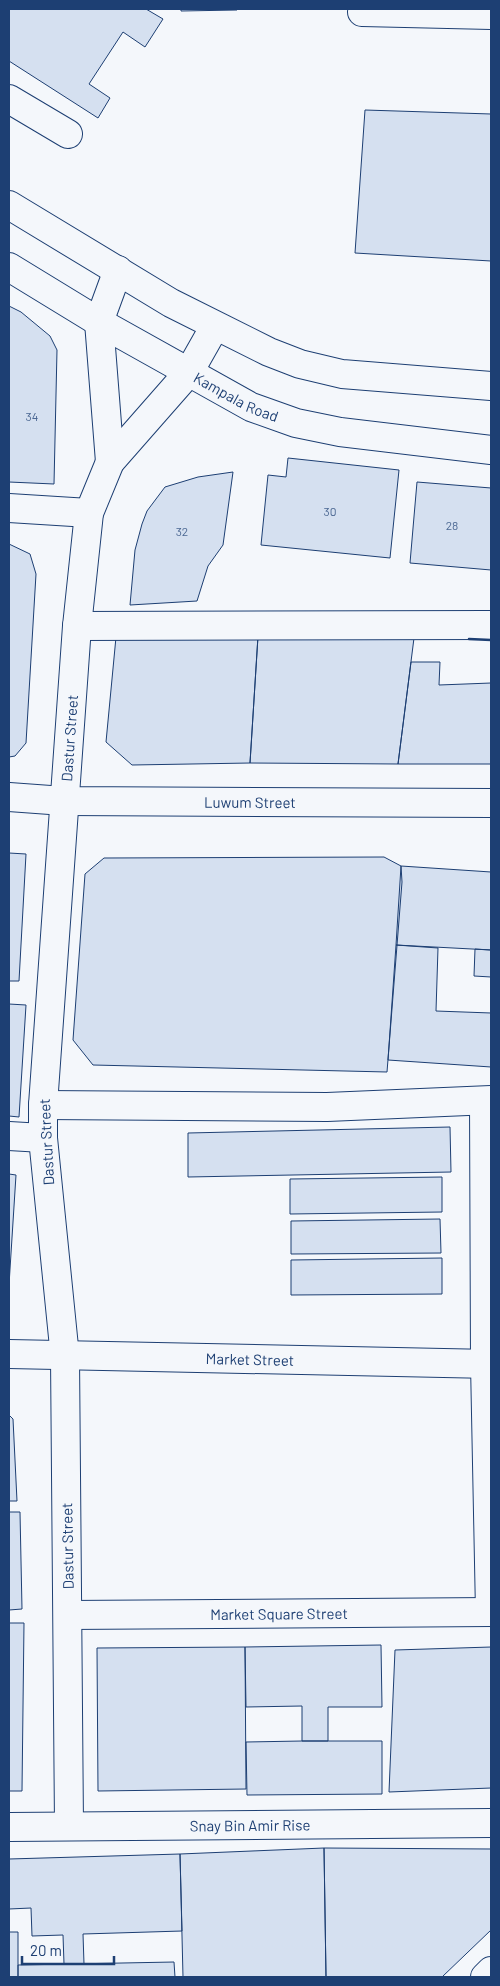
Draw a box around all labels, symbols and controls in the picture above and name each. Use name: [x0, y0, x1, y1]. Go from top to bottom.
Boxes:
street label: Kampala Road: [191, 368, 281, 425]
house number: 34: [26, 409, 38, 423]
house number: 30: [324, 504, 336, 518]
house number: 28: [446, 518, 458, 532]
house number: 32: [176, 524, 188, 538]
street label: Dastur Street: [57, 694, 81, 782]
street label: Luwum Street: [204, 793, 296, 811]
street label: Dastur Street: [35, 1098, 57, 1186]
street label: Market Street: [206, 1349, 294, 1369]
street label: Dastur Street: [57, 1502, 77, 1590]
street label: Market Square Street: [210, 1604, 348, 1623]
street label: Snay Bin Amir Rise: [190, 1815, 310, 1835]
scale bar: [22, 1934, 115, 1966]
text: 20 m: [30, 1941, 62, 1959]

